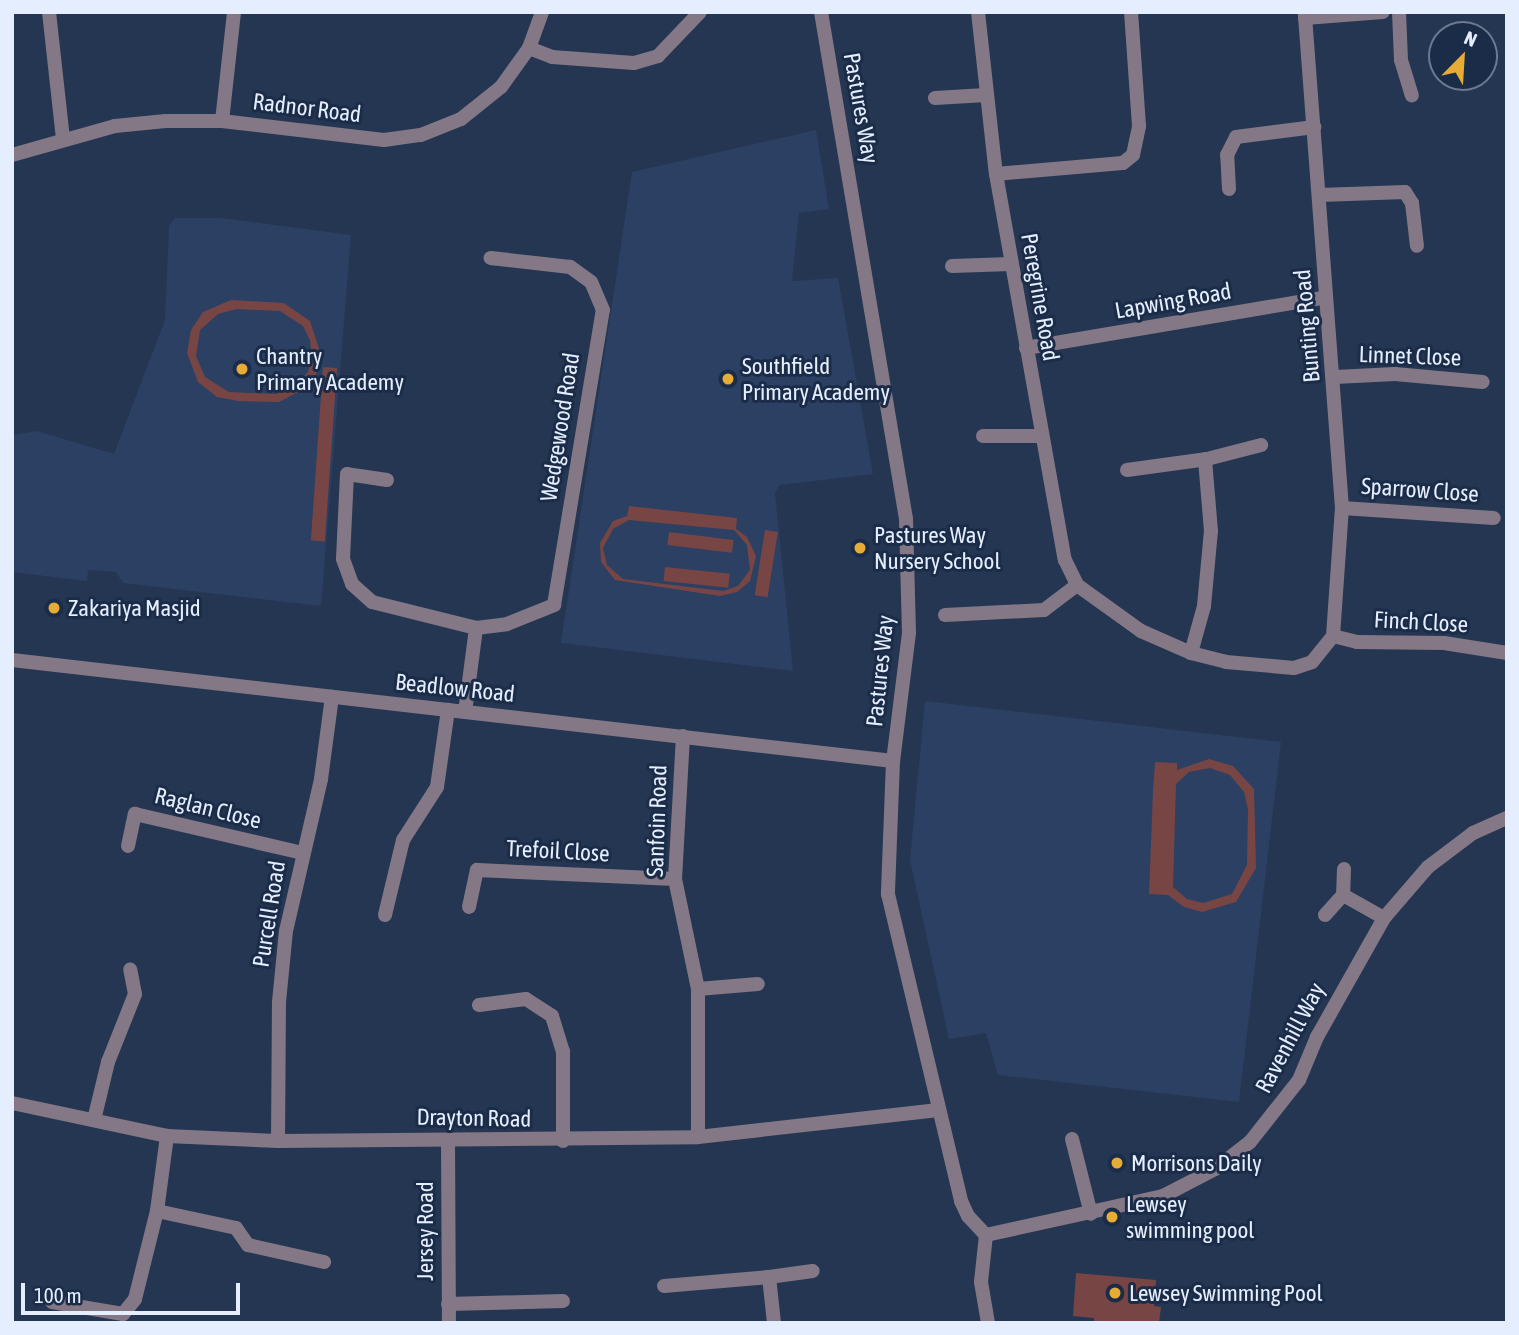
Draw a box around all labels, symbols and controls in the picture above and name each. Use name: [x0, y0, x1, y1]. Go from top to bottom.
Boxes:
north arrow: [1428, 21, 1498, 91]
text: N: [1461, 26, 1480, 51]
street label: Pastures Way: [838, 50, 884, 166]
street label: Radnor Road: [251, 88, 363, 128]
street label: Peregrine Road: [1015, 231, 1065, 363]
street label: Bunting Road: [1288, 268, 1326, 384]
street label: Lapwing Road: [1113, 277, 1233, 325]
street label: Linnet Close: [1358, 340, 1462, 372]
place label: Chantry Primary Academy: [256, 342, 404, 396]
street label: Wedgewood Road: [535, 351, 585, 503]
place label: Southfield Primary Academy: [742, 352, 890, 406]
marker: Chantry Primary Academy: [234, 361, 250, 377]
marker: Southfield Primary Academy: [720, 371, 736, 387]
street label: Sparrow Close: [1360, 472, 1480, 508]
place label: Pastures Way Nursery School: [874, 521, 1000, 575]
marker: Pastures Way Nursery School: [852, 540, 868, 556]
place label: Zakariya Masjid: [68, 594, 201, 622]
marker: Zakariya Masjid: [46, 600, 62, 616]
street label: Finch Close: [1373, 606, 1469, 638]
street label: Pastures Way: [860, 614, 900, 728]
street label: Beadlow Road: [394, 668, 516, 708]
street label: Sanfoin Road: [641, 764, 673, 878]
street label: Raglan Close: [152, 781, 264, 835]
street label: Trefoil Close: [506, 835, 610, 867]
street label: Purcell Road: [247, 859, 291, 969]
street label: Ravenhill Way: [1249, 978, 1331, 1098]
street label: Drayton Road: [416, 1103, 532, 1133]
place label: Morrisons Daily: [1131, 1149, 1262, 1177]
marker: Morrisons Daily: [1109, 1155, 1125, 1171]
street label: Jersey Road: [411, 1181, 439, 1281]
place label: Lewsey swimming pool: [1126, 1190, 1254, 1244]
marker: Lewsey swimming pool: [1104, 1209, 1120, 1225]
scale bar: [24, 1268, 243, 1312]
place label: Lewsey Swimming Pool: [1129, 1279, 1323, 1307]
text: 100 m: [34, 1283, 82, 1307]
marker: Lewsey Swimming Pool: [1107, 1285, 1123, 1301]

